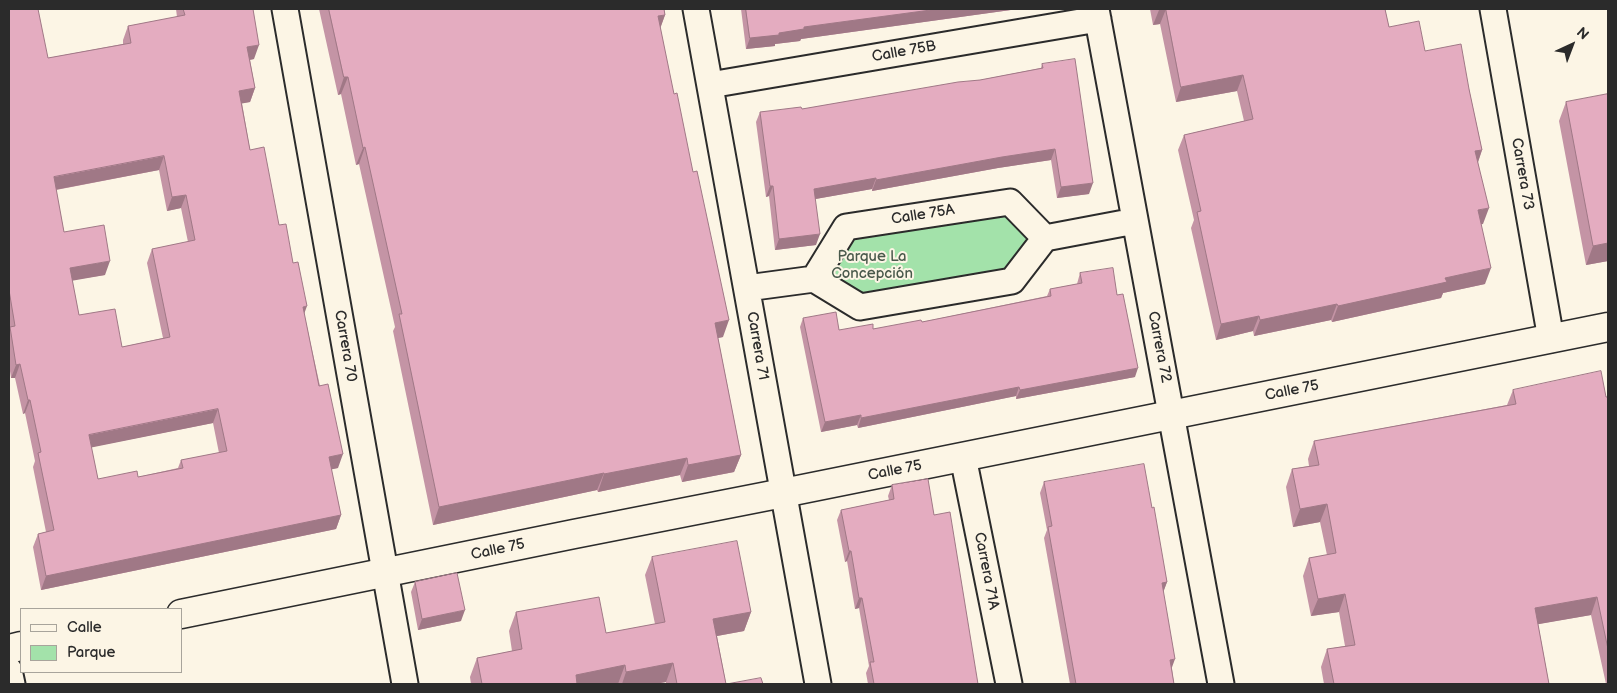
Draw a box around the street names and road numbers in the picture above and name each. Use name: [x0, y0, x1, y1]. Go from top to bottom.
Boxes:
street label: Calle 75B: [870, 38, 938, 66]
street label: Carrera 73: [1507, 137, 1537, 211]
street label: Calle 75A: [890, 201, 956, 229]
street label: Carrera 70: [330, 309, 360, 383]
street label: Carrera 71: [742, 310, 772, 382]
street label: Carrera 72: [1143, 310, 1175, 384]
street label: Calle 75: [1263, 377, 1321, 405]
street label: Calle 75: [866, 457, 924, 485]
street label: Carrera 71A: [970, 531, 1002, 611]
street label: Calle 75: [469, 536, 527, 564]

